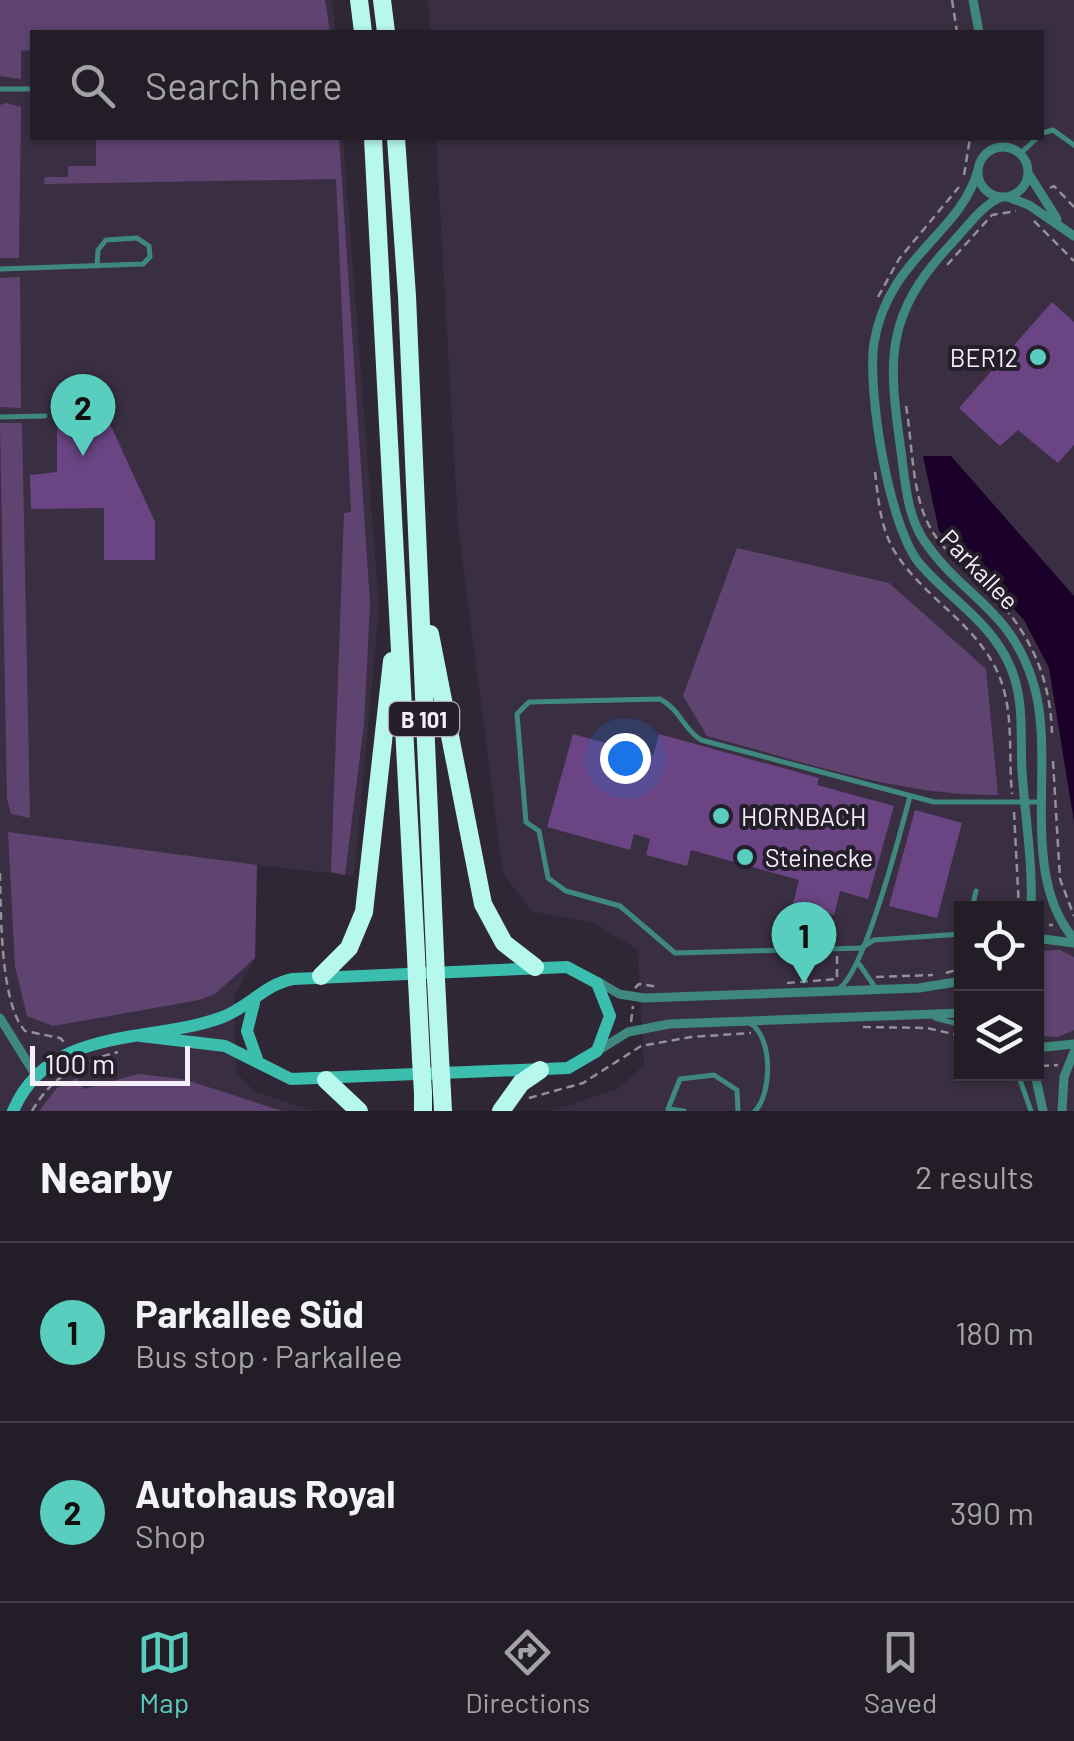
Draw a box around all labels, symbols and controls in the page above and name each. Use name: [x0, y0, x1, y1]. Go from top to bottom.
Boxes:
search box: [30, 30, 1044, 140]
icon: search: [65, 58, 120, 113]
text: Search here: [145, 62, 343, 108]
place label: BER12: [950, 342, 1018, 372]
marker: BER12: [1027, 346, 1049, 368]
pin: 2: [51, 374, 116, 456]
street label: Parkallee: [935, 523, 1025, 615]
road number: B 101: [389, 702, 459, 736]
your location: [600, 733, 651, 784]
place label: HORNBACH: [741, 801, 866, 831]
marker: HORNBACH: [710, 805, 732, 827]
place label: Steinecke: [765, 842, 873, 872]
marker: Steinecke: [734, 846, 756, 868]
map controls: [954, 901, 1044, 1081]
button: locate: [954, 901, 1044, 991]
pin: 1: [772, 902, 836, 984]
button: layers: [954, 991, 1044, 1081]
scale bar: [30, 1041, 190, 1086]
text: 100 m: [45, 1046, 115, 1080]
text: Nearby: [40, 1151, 173, 1201]
text: 2 results: [915, 1157, 1034, 1195]
text: Parkallee Süd: [135, 1290, 364, 1336]
text: 1: [67, 1313, 78, 1351]
text: 180 m: [955, 1313, 1034, 1351]
text: Bus stop · Parkallee: [135, 1336, 403, 1374]
text: Autohaus Royal: [135, 1470, 395, 1516]
text: 2: [64, 1493, 81, 1531]
text: 390 m: [950, 1493, 1034, 1531]
text: Shop: [135, 1516, 206, 1554]
tab: Map: [137, 1625, 192, 1719]
tab: Directions: [465, 1625, 590, 1719]
tab: Saved: [864, 1625, 937, 1719]

